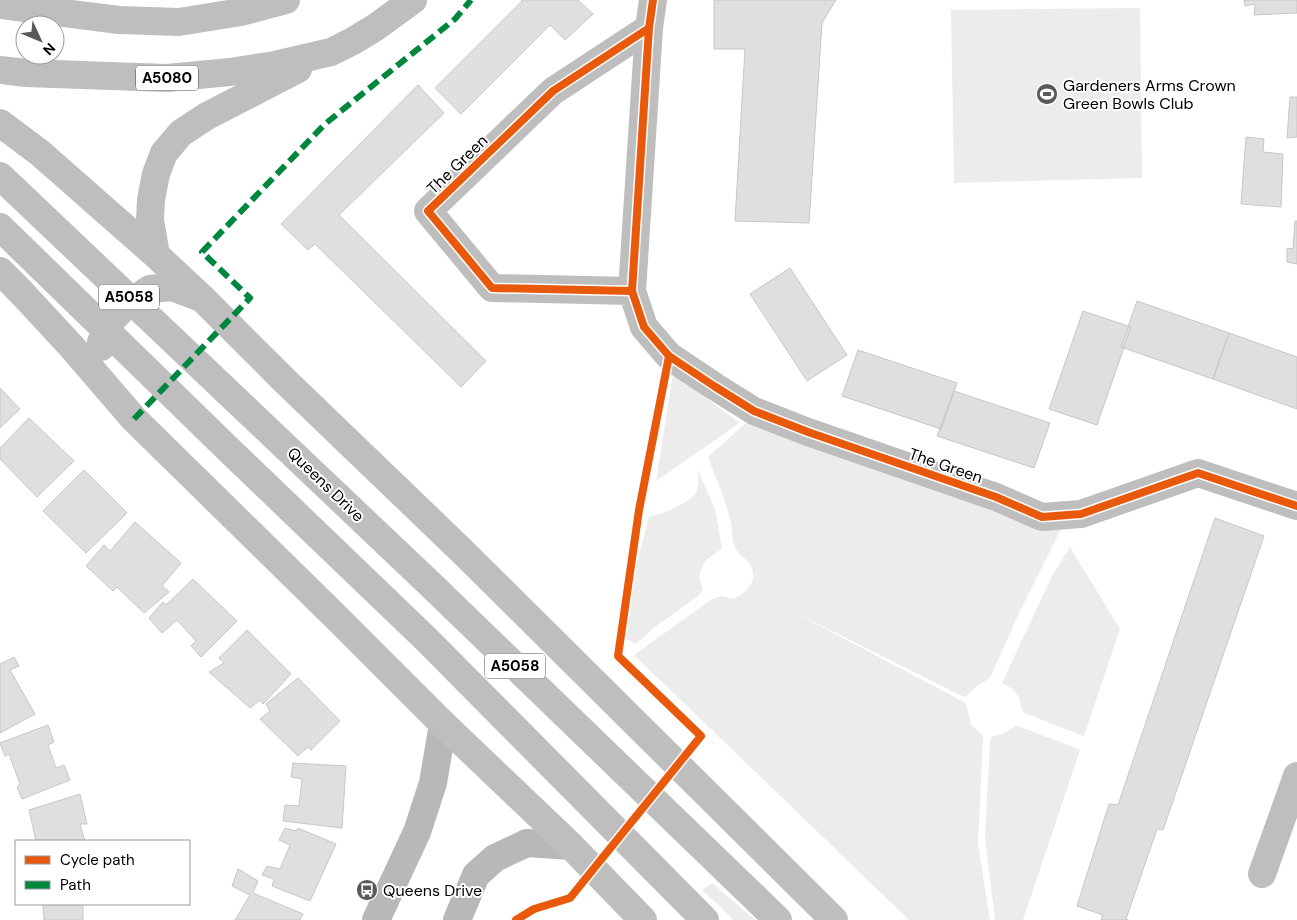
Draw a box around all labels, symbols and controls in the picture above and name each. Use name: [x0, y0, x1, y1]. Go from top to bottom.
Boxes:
north arrow: [15, 15, 65, 65]
text: N: [39, 39, 59, 59]
road number: A5080: [136, 66, 198, 90]
place label: Gardeners Arms Crown Green Bowls Club: [1063, 75, 1236, 114]
sports icon: Gardeners Arms Crown Green Bowls Club: [1035, 82, 1059, 106]
street label: The Green: [422, 130, 492, 199]
road number: A5058: [99, 284, 159, 310]
street label: Queens Drive: [283, 442, 369, 526]
street label: The Green: [906, 443, 985, 488]
road number: A5058: [485, 654, 545, 678]
legend: [15, 840, 190, 905]
text: Cycle path: [60, 850, 135, 870]
text: Path: [60, 875, 91, 895]
bus stop icon: Queens Drive: [355, 878, 379, 902]
place label: Queens Drive: [383, 880, 482, 901]

